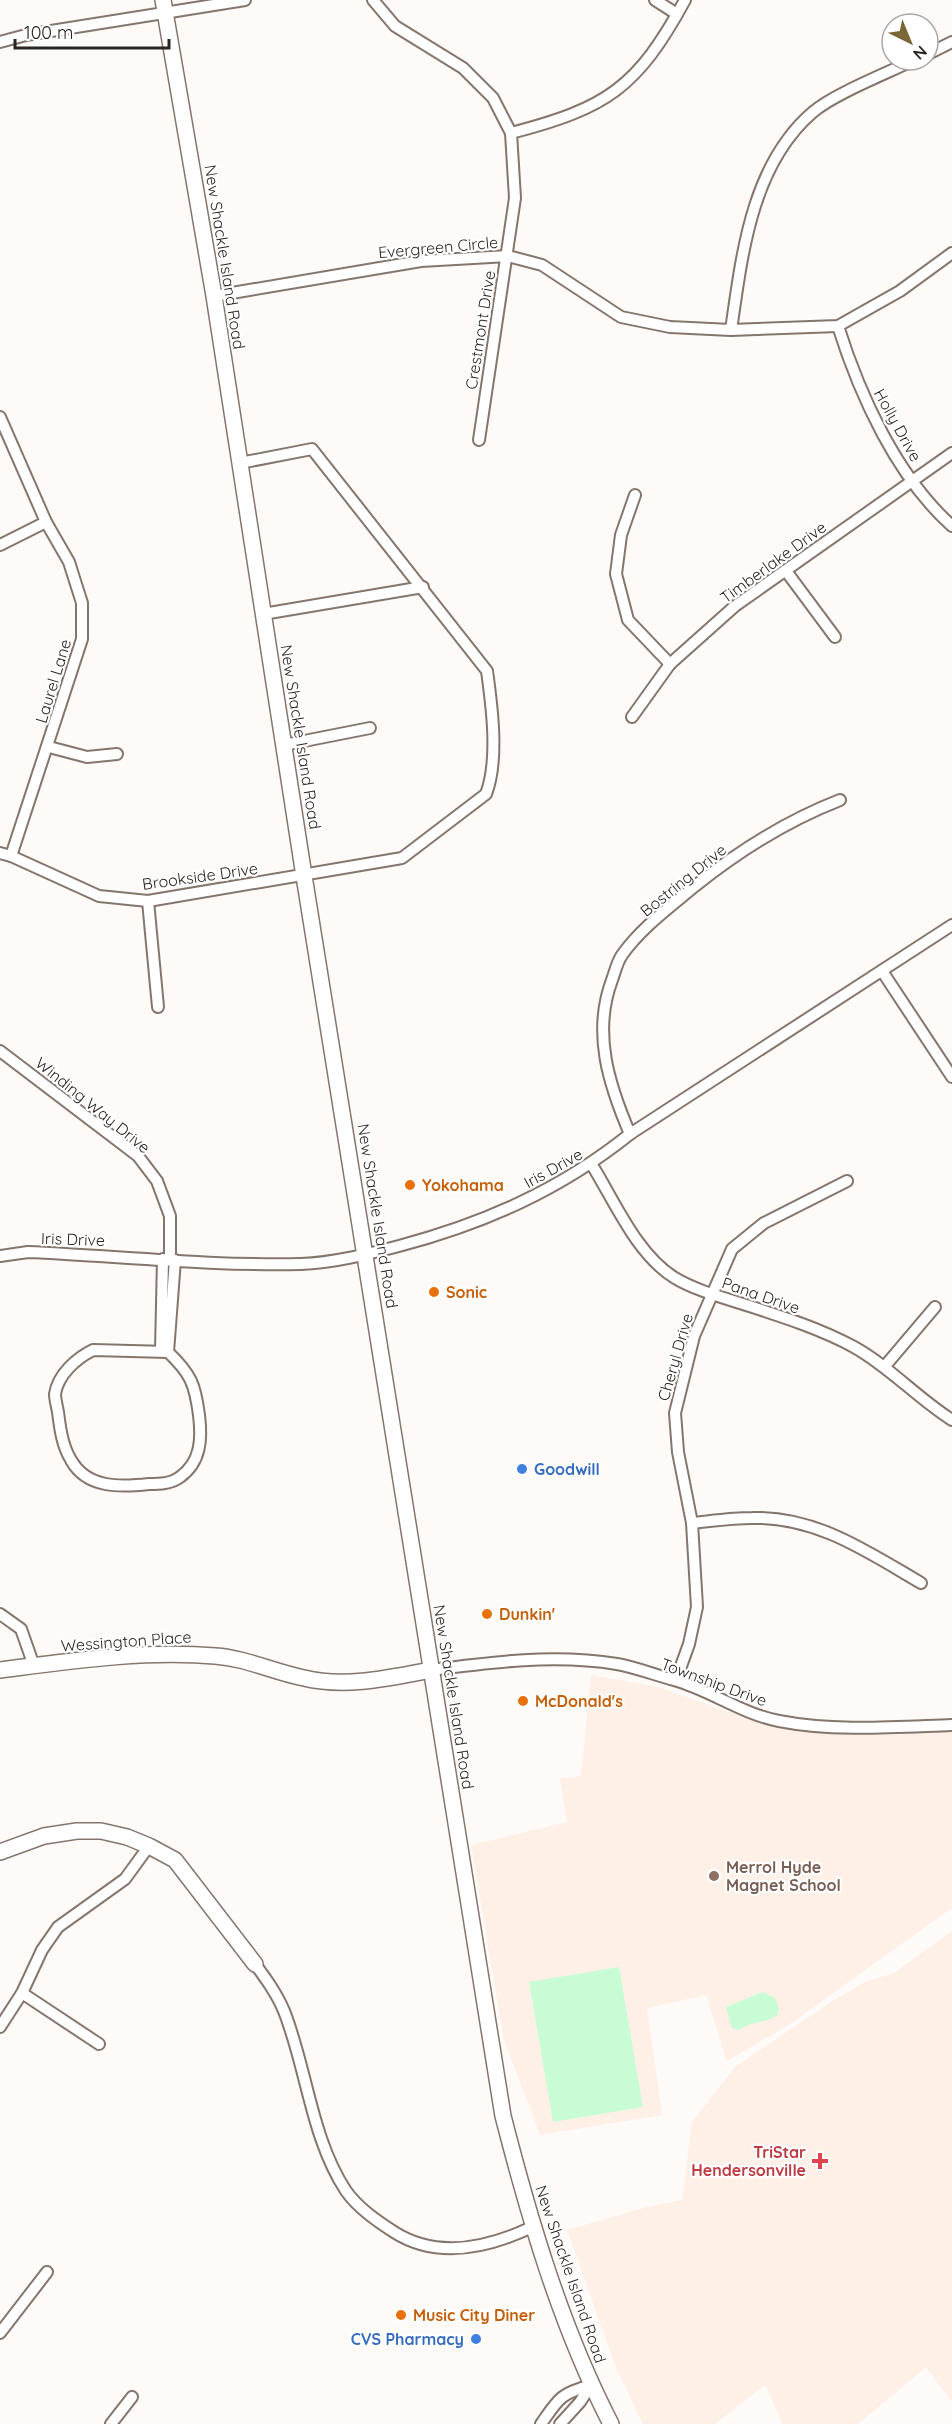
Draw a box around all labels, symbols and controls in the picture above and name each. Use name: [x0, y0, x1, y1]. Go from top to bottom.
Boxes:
scale bar: [15, 12, 170, 50]
north arrow: [880, 12, 940, 72]
text: 100 m: [24, 21, 73, 44]
text: N: [909, 42, 931, 64]
street label: New Shackle Island Road: [201, 163, 249, 351]
street label: Evergreen Circle: [377, 232, 499, 262]
street label: Crestmont Drive: [461, 269, 499, 391]
street label: Holly Drive: [870, 385, 926, 465]
street label: Timberlake Drive: [716, 517, 830, 607]
street label: Laurel Lane: [31, 637, 75, 725]
street label: New Shackle Island Road: [277, 643, 325, 831]
street label: Bostring Drive: [636, 839, 730, 921]
street label: Brookside Drive: [141, 858, 259, 894]
street label: Winding Way Drive: [32, 1053, 154, 1157]
street label: New Shackle Island Road: [354, 1122, 402, 1310]
street label: Iris Drive: [520, 1144, 586, 1192]
place label: Yokohama: [422, 1175, 504, 1195]
marker: Yokohama: [403, 1178, 417, 1192]
street label: Iris Drive: [41, 1228, 105, 1250]
street label: Pana Drive: [719, 1272, 803, 1318]
place label: Sonic: [446, 1282, 487, 1302]
marker: Sonic: [427, 1285, 441, 1299]
street label: Cheryl Drive: [653, 1311, 697, 1403]
place label: Goodwill: [534, 1459, 600, 1479]
marker: Goodwill: [515, 1462, 529, 1476]
street label: New Shackle Island Road: [430, 1603, 478, 1791]
place label: Dunkin': [499, 1604, 555, 1624]
marker: Dunkin': [480, 1607, 494, 1621]
street label: Wessington Place: [60, 1626, 192, 1656]
street label: Township Drive: [658, 1654, 770, 1710]
place label: McDonald's: [535, 1691, 623, 1711]
marker: McDonald's: [516, 1694, 530, 1708]
place label: Merrol Hyde Magnet School: [726, 1857, 841, 1895]
marker: Merrol Hyde Magnet School: [707, 1869, 721, 1883]
place label: TriStar Hendersonville: [691, 2142, 806, 2180]
marker: TriStar Hendersonville: [811, 2152, 829, 2170]
street label: New Shackle Island Road: [531, 2183, 611, 2365]
place label: Music City Diner: [413, 2305, 535, 2325]
marker: Music City Diner: [394, 2308, 408, 2322]
place label: CVS Pharmacy: [351, 2329, 464, 2349]
marker: CVS Pharmacy: [469, 2332, 483, 2346]

